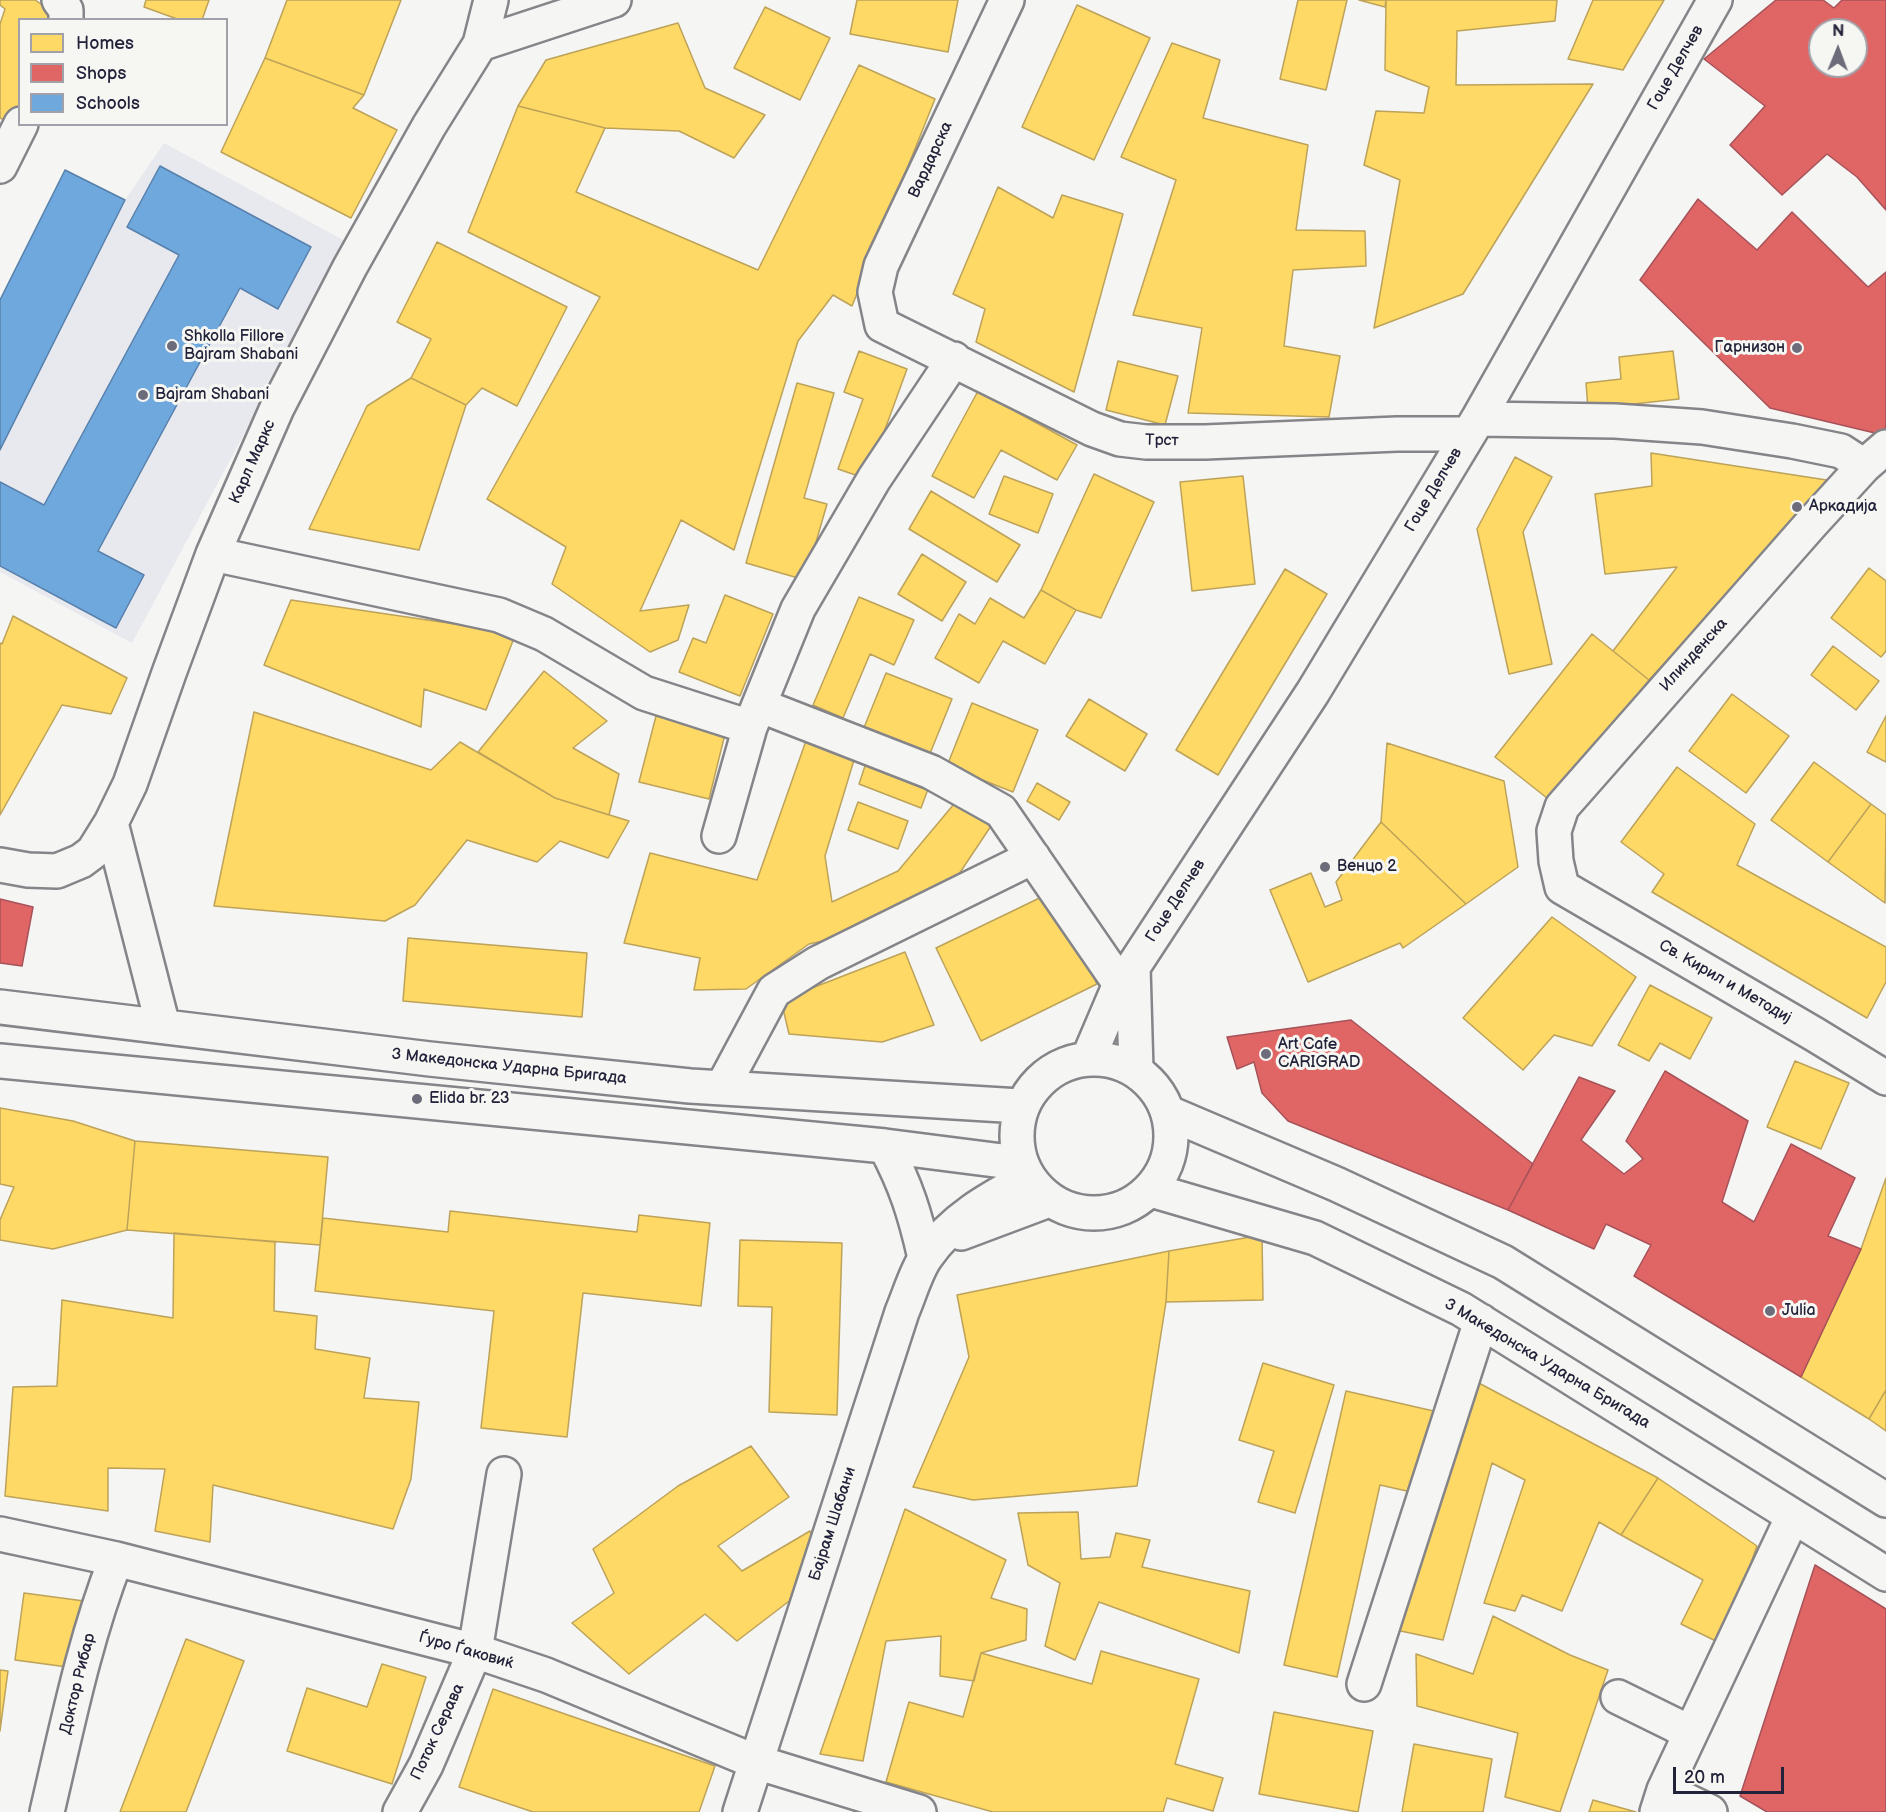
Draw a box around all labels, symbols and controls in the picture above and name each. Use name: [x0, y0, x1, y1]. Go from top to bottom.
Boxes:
legend: [18, 18, 228, 126]
north arrow: [1808, 18, 1868, 78]
street label: Гоце Делчев: [1644, 22, 1708, 114]
text: N: [1832, 22, 1844, 41]
text: Homes: [76, 33, 134, 54]
text: Shops: [76, 63, 126, 84]
text: Schools: [76, 93, 140, 114]
street label: Вардарска: [905, 119, 957, 201]
place label: Shkolla Fillore Bajram Shabani: [184, 327, 298, 365]
place label: Гарнизон: [1715, 338, 1785, 358]
marker: Shkolla Fillore Bajram Shabani: [165, 339, 179, 353]
marker: Гарнизон: [1790, 341, 1804, 355]
place label: Bajram Shabani: [155, 385, 269, 405]
marker: Bajram Shabani: [136, 388, 150, 402]
street label: Карл Маркс: [226, 417, 280, 507]
street label: Трст: [1145, 431, 1179, 451]
street label: Гоце Делчев: [1401, 444, 1467, 536]
place label: Аркадија: [1809, 497, 1877, 517]
marker: Аркадија: [1790, 500, 1804, 514]
street label: Илинденска: [1656, 614, 1732, 696]
street label: Гоце Делчев: [1142, 856, 1210, 946]
place label: Венцо 2: [1337, 857, 1397, 877]
marker: Венцо 2: [1318, 860, 1332, 874]
street label: Св. Кирил и Методиј: [1655, 936, 1795, 1028]
place label: Art Cafe CARIGRAD: [1278, 1035, 1360, 1073]
street label: 3 Македонска Ударна Бригада: [390, 1045, 628, 1089]
marker: Art Cafe CARIGRAD: [1259, 1047, 1273, 1061]
place label: Elida br. 23: [429, 1089, 510, 1109]
marker: Elida br. 23: [410, 1092, 424, 1106]
street label: 3 Македонска Ударна Бригада: [1441, 1295, 1653, 1433]
place label: Julia: [1782, 1301, 1816, 1321]
marker: Julia: [1763, 1304, 1777, 1318]
street label: Бајрам Шабани: [806, 1465, 860, 1583]
street label: Ѓуро Ѓаковиќ: [416, 1628, 516, 1674]
street label: Доктор Рибар: [56, 1632, 100, 1736]
street label: Поток Серава: [407, 1681, 469, 1783]
scale bar: [1676, 1755, 1787, 1793]
text: 20 m: [1684, 1767, 1725, 1788]

